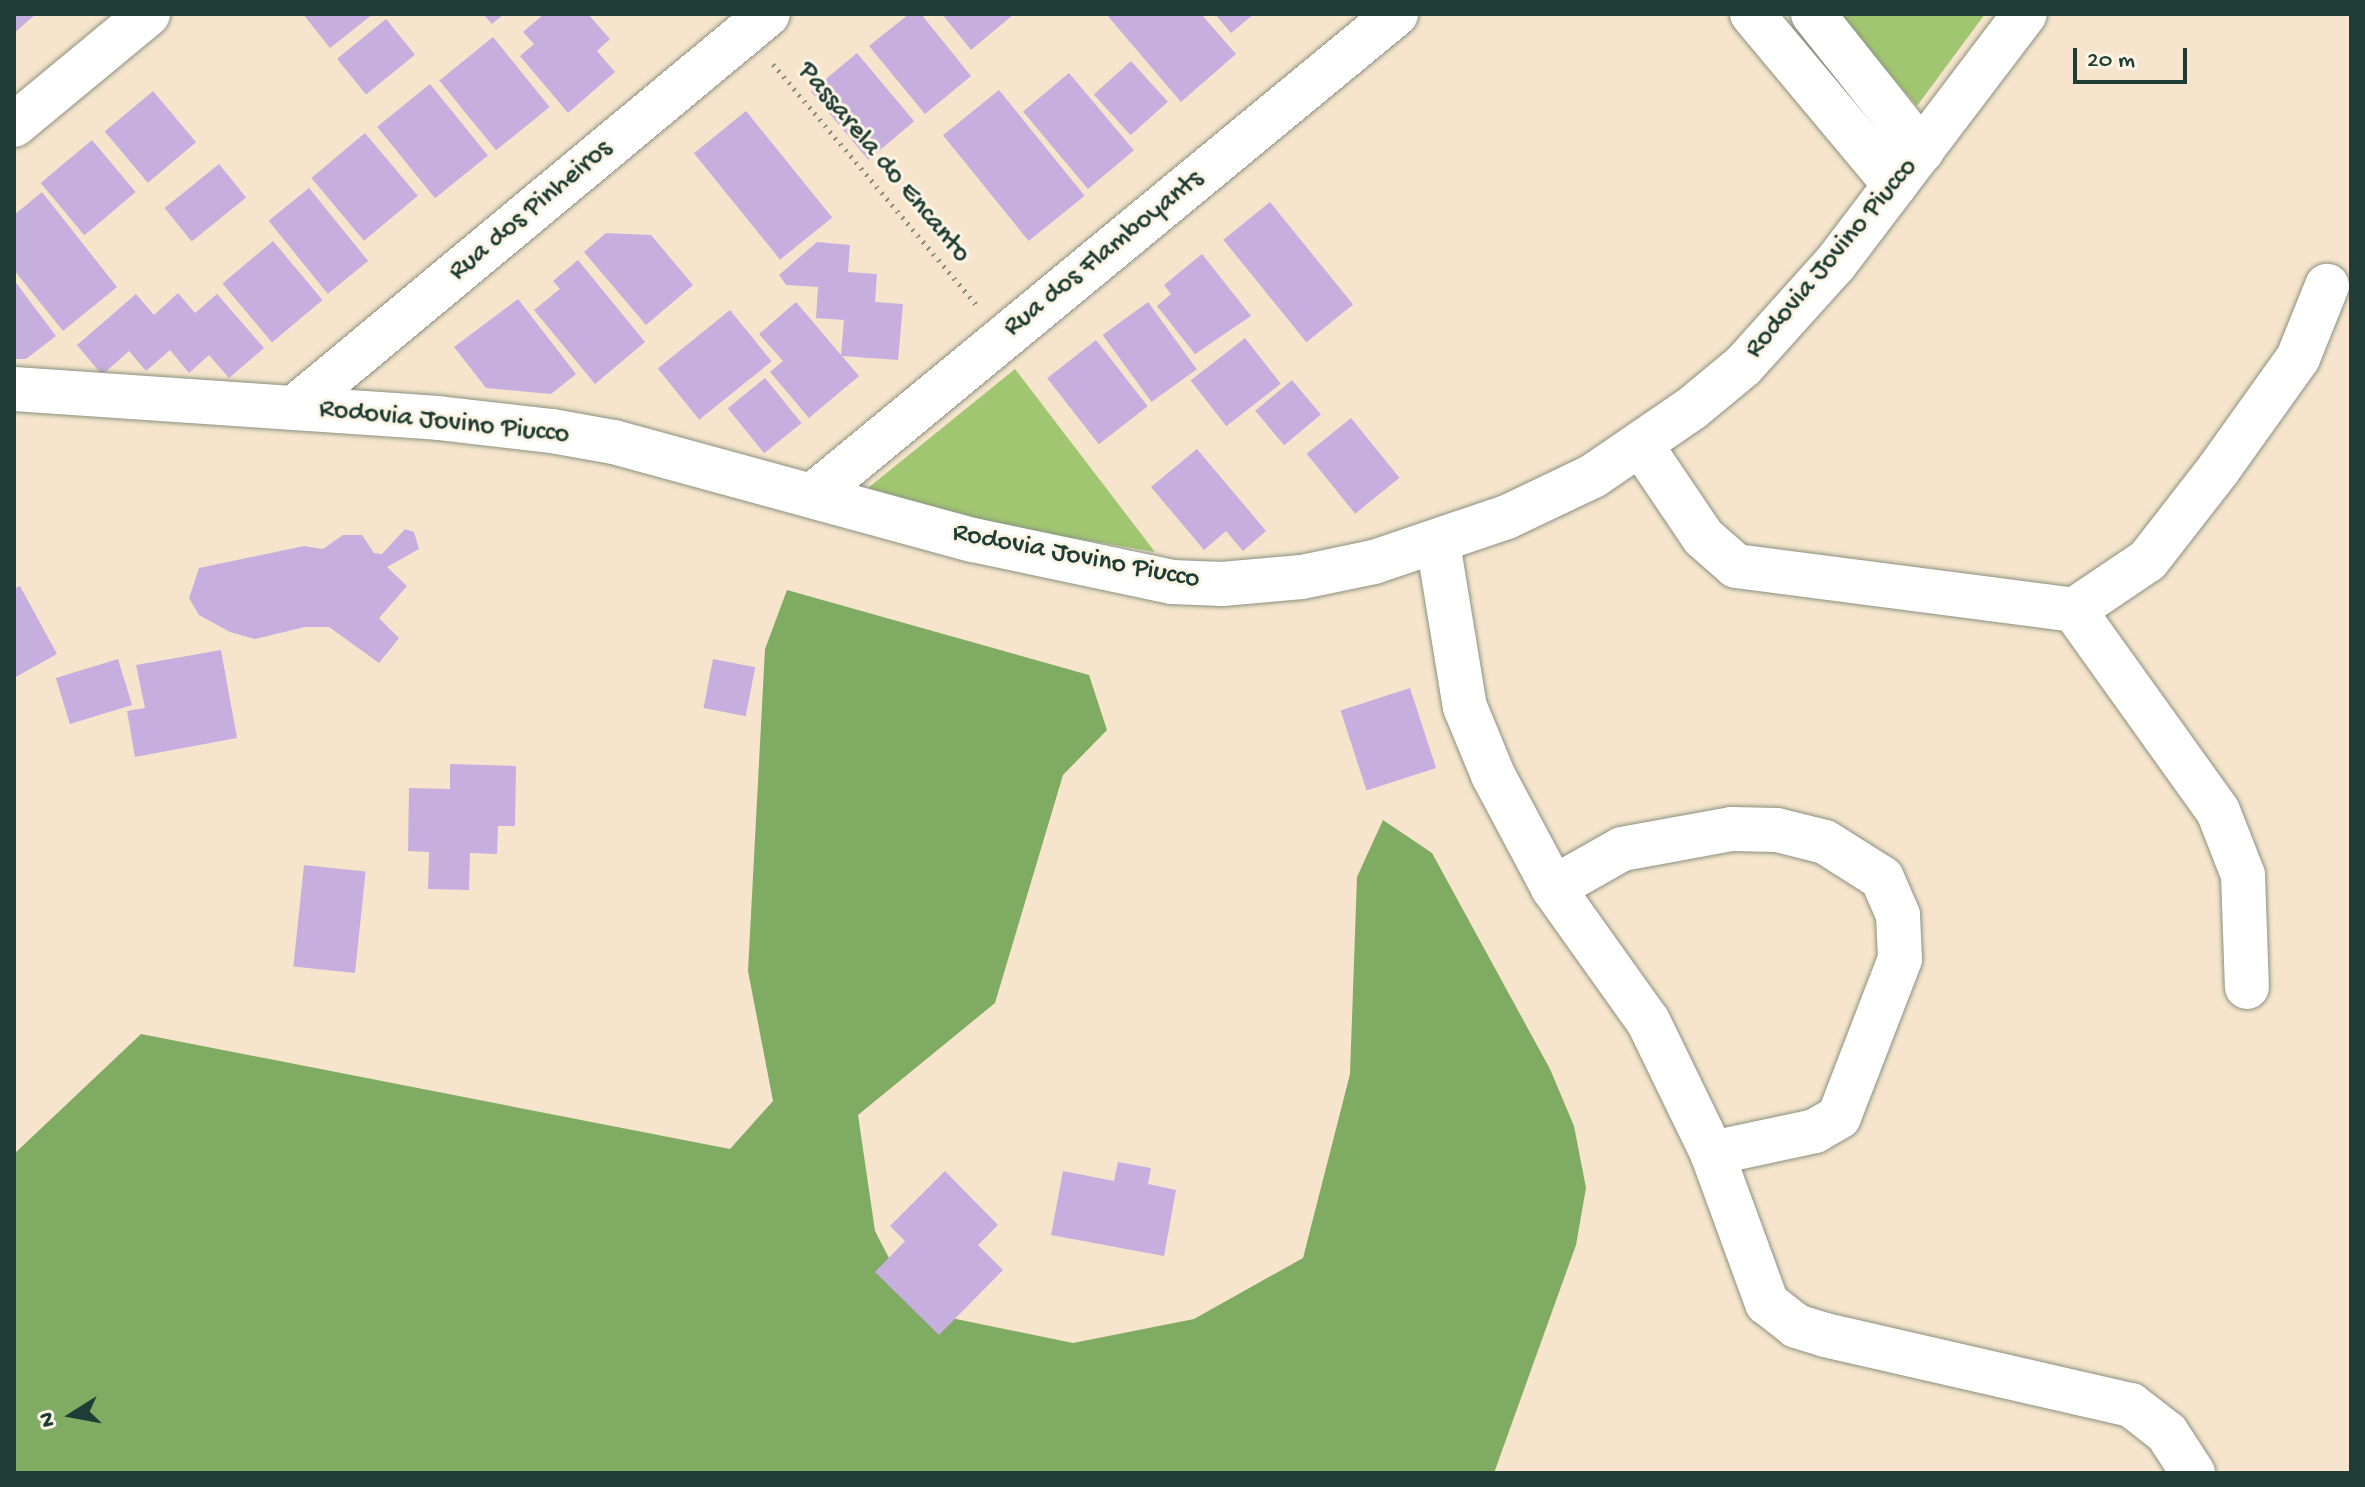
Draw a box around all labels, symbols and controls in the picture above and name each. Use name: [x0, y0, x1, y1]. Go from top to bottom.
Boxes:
scale bar: [2077, 32, 2191, 82]
text: 20 m: [2087, 47, 2135, 76]
street label: Passarela do Encanto: [789, 55, 977, 271]
street label: Rua dos Pinheiros: [442, 133, 620, 289]
street label: Rodovia Jovino Piucco: [1738, 152, 1926, 366]
street label: Rua dos Flamboyants: [997, 163, 1211, 345]
street label: Rodovia Jovino Piucco: [317, 393, 571, 453]
street label: Rodovia Jovino Piucco: [949, 517, 1203, 597]
north arrow: [32, 1375, 112, 1455]
text: N: [34, 1410, 63, 1429]

